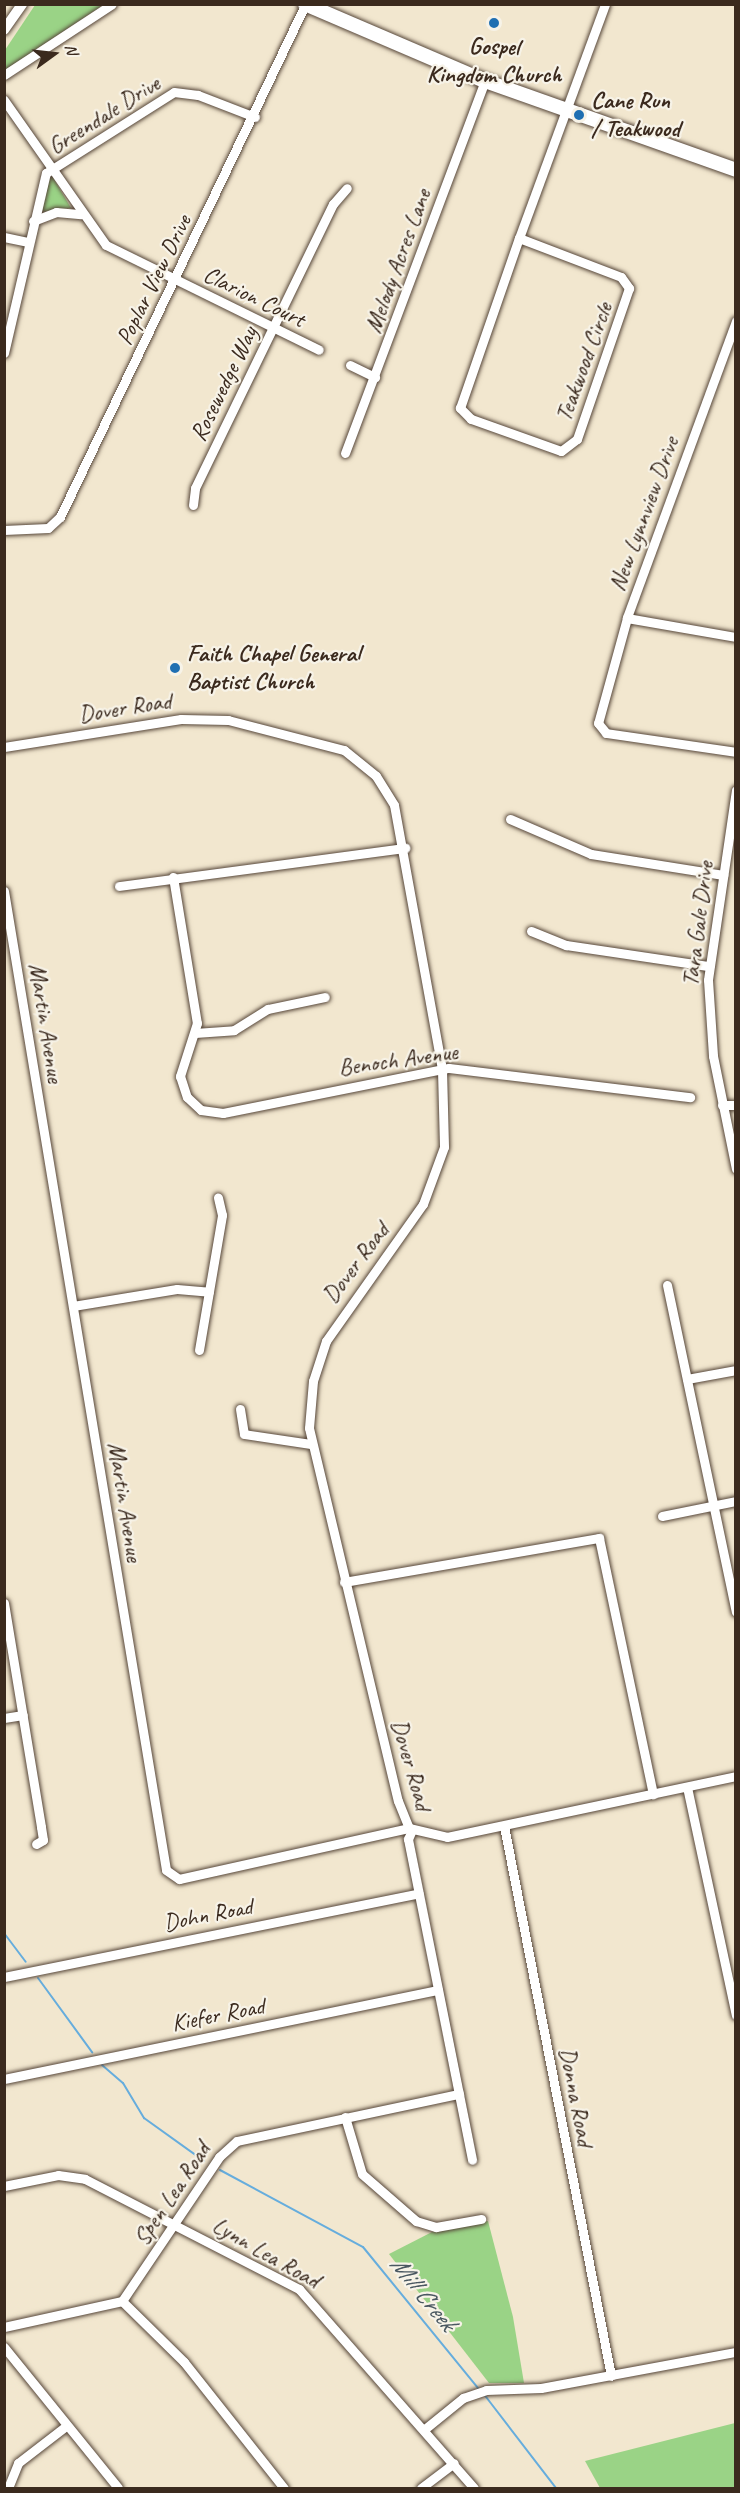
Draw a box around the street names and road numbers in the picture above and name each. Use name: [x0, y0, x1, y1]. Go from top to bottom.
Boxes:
street label: Greendale Drive: [43, 69, 165, 161]
street label: Melody Acres Lane: [359, 185, 437, 337]
street label: Poplar View Drive: [110, 210, 198, 350]
street label: Clarion Court: [198, 260, 310, 334]
street label: Teakwood Circle: [549, 299, 619, 425]
street label: Rosewedge Way: [184, 322, 264, 446]
street label: New Lynnview Drive: [603, 433, 685, 595]
street label: Dover Road: [77, 686, 173, 730]
street label: Tara Gale Drive: [676, 860, 720, 988]
street label: Martin Avenue: [22, 961, 70, 1085]
street label: Benoch Avenue: [337, 1037, 459, 1083]
street label: Dover Road: [316, 1217, 396, 1309]
street label: Martin Avenue: [101, 1440, 149, 1564]
street label: Dover Road: [384, 1716, 438, 1814]
street label: Dohn Road: [161, 1892, 255, 1938]
street label: Kiefer Road: [169, 1992, 267, 2038]
street label: Donna Road: [552, 2045, 600, 2149]
street label: Spen Lea Road: [127, 2137, 217, 2251]
street label: Lynn Lea Road: [207, 2211, 325, 2295]

